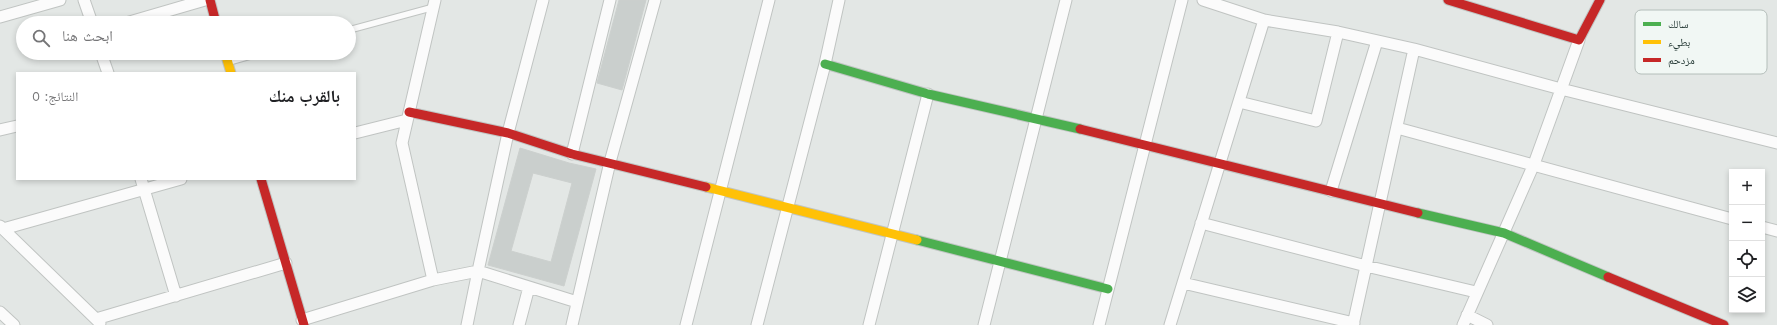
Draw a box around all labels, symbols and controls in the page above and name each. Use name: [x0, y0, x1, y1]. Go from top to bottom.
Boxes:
legend: [1635, 10, 1767, 74]
search box: [16, 16, 356, 60]
text: سالك: [1668, 18, 1688, 31]
icon: search: [30, 27, 52, 49]
text: ابحث هنا: [62, 27, 113, 45]
text: بطيء: [1668, 36, 1690, 51]
text: مزدحم: [1668, 54, 1695, 68]
text: بالقرب منك: [269, 86, 340, 106]
text: النتائج: 0: [32, 89, 78, 104]
map controls: [1729, 169, 1765, 313]
button: +: [1729, 169, 1765, 205]
button: −: [1729, 205, 1765, 241]
button: locate: [1729, 241, 1765, 277]
button: layers: [1729, 277, 1765, 313]

